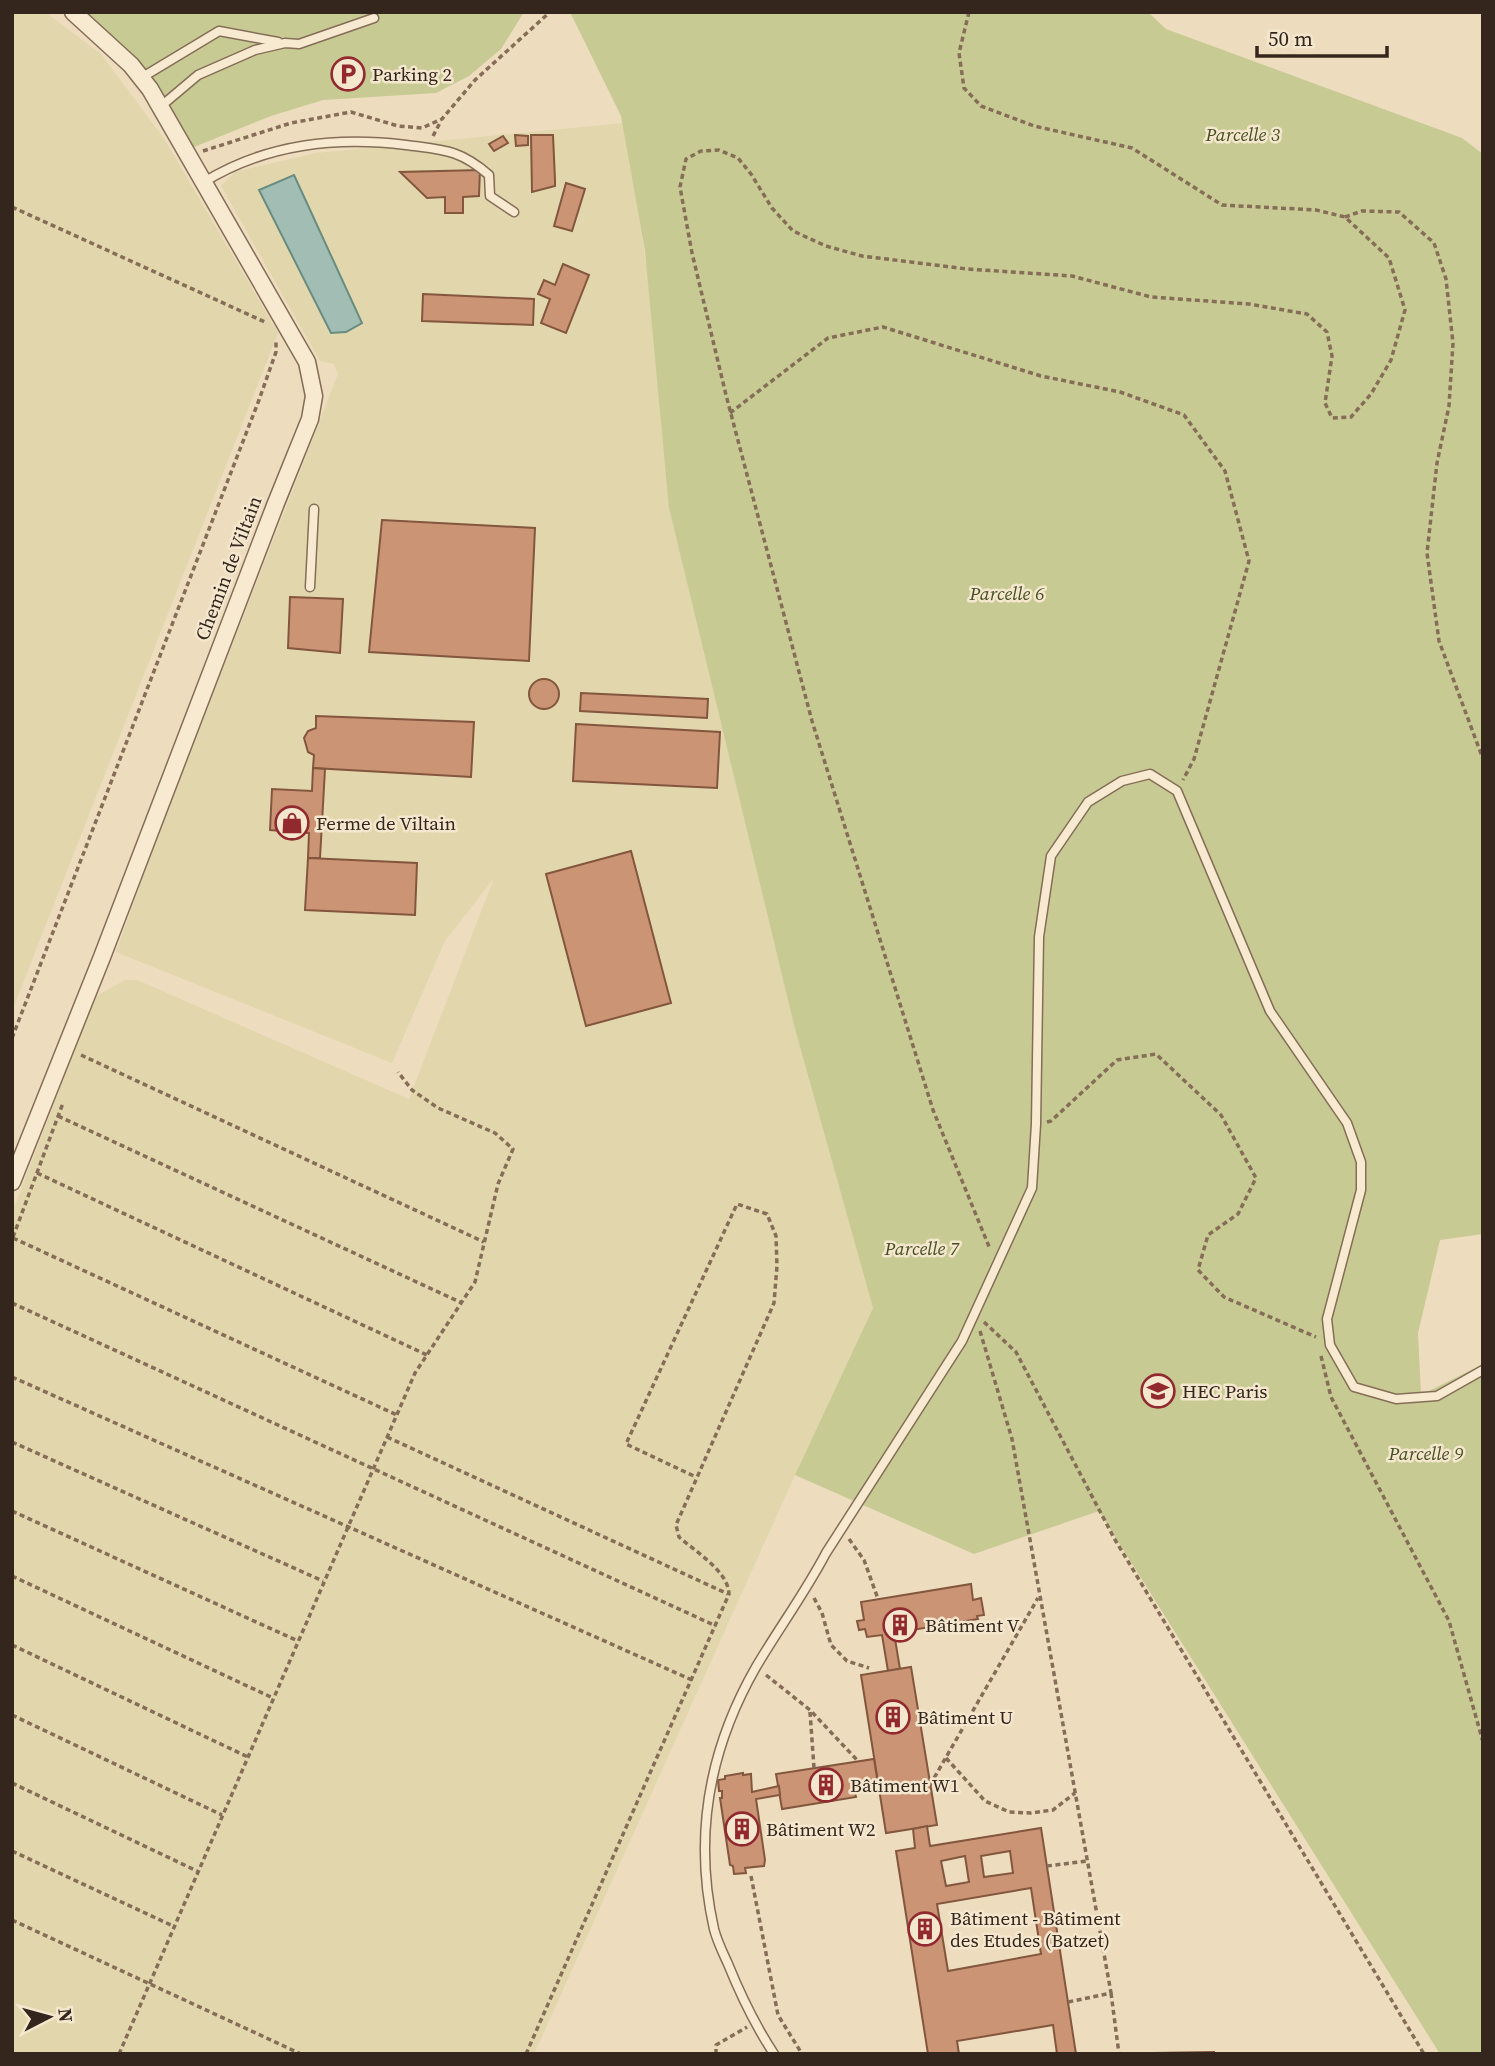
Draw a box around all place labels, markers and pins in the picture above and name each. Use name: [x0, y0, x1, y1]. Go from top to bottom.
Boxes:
parking icon: Parking 2: [329, 55, 367, 93]
place label: Parking 2: [372, 61, 452, 87]
shop icon: Ferme de Viltain: [273, 804, 311, 842]
place label: Ferme de Viltain: [316, 810, 456, 836]
school or university icon: HEC Paris: [1139, 1372, 1177, 1410]
place label: HEC Paris: [1182, 1378, 1268, 1404]
building icon: Bâtiment V: [881, 1606, 919, 1644]
place label: Bâtiment V: [925, 1612, 1020, 1638]
building icon: Bâtiment U: [874, 1698, 912, 1736]
place label: Bâtiment U: [917, 1704, 1013, 1730]
building icon: Bâtiment W1: [807, 1766, 845, 1804]
place label: Bâtiment W1: [850, 1772, 960, 1798]
building icon: Bâtiment W2: [723, 1810, 761, 1848]
place label: Bâtiment W2: [766, 1816, 876, 1842]
place label: Bâtiment - Bâtiment des Etudes (Batzet): [950, 1905, 1121, 1953]
building icon: Bâtiment - Bâtiment des Etudes (Batzet): [906, 1910, 944, 1948]

